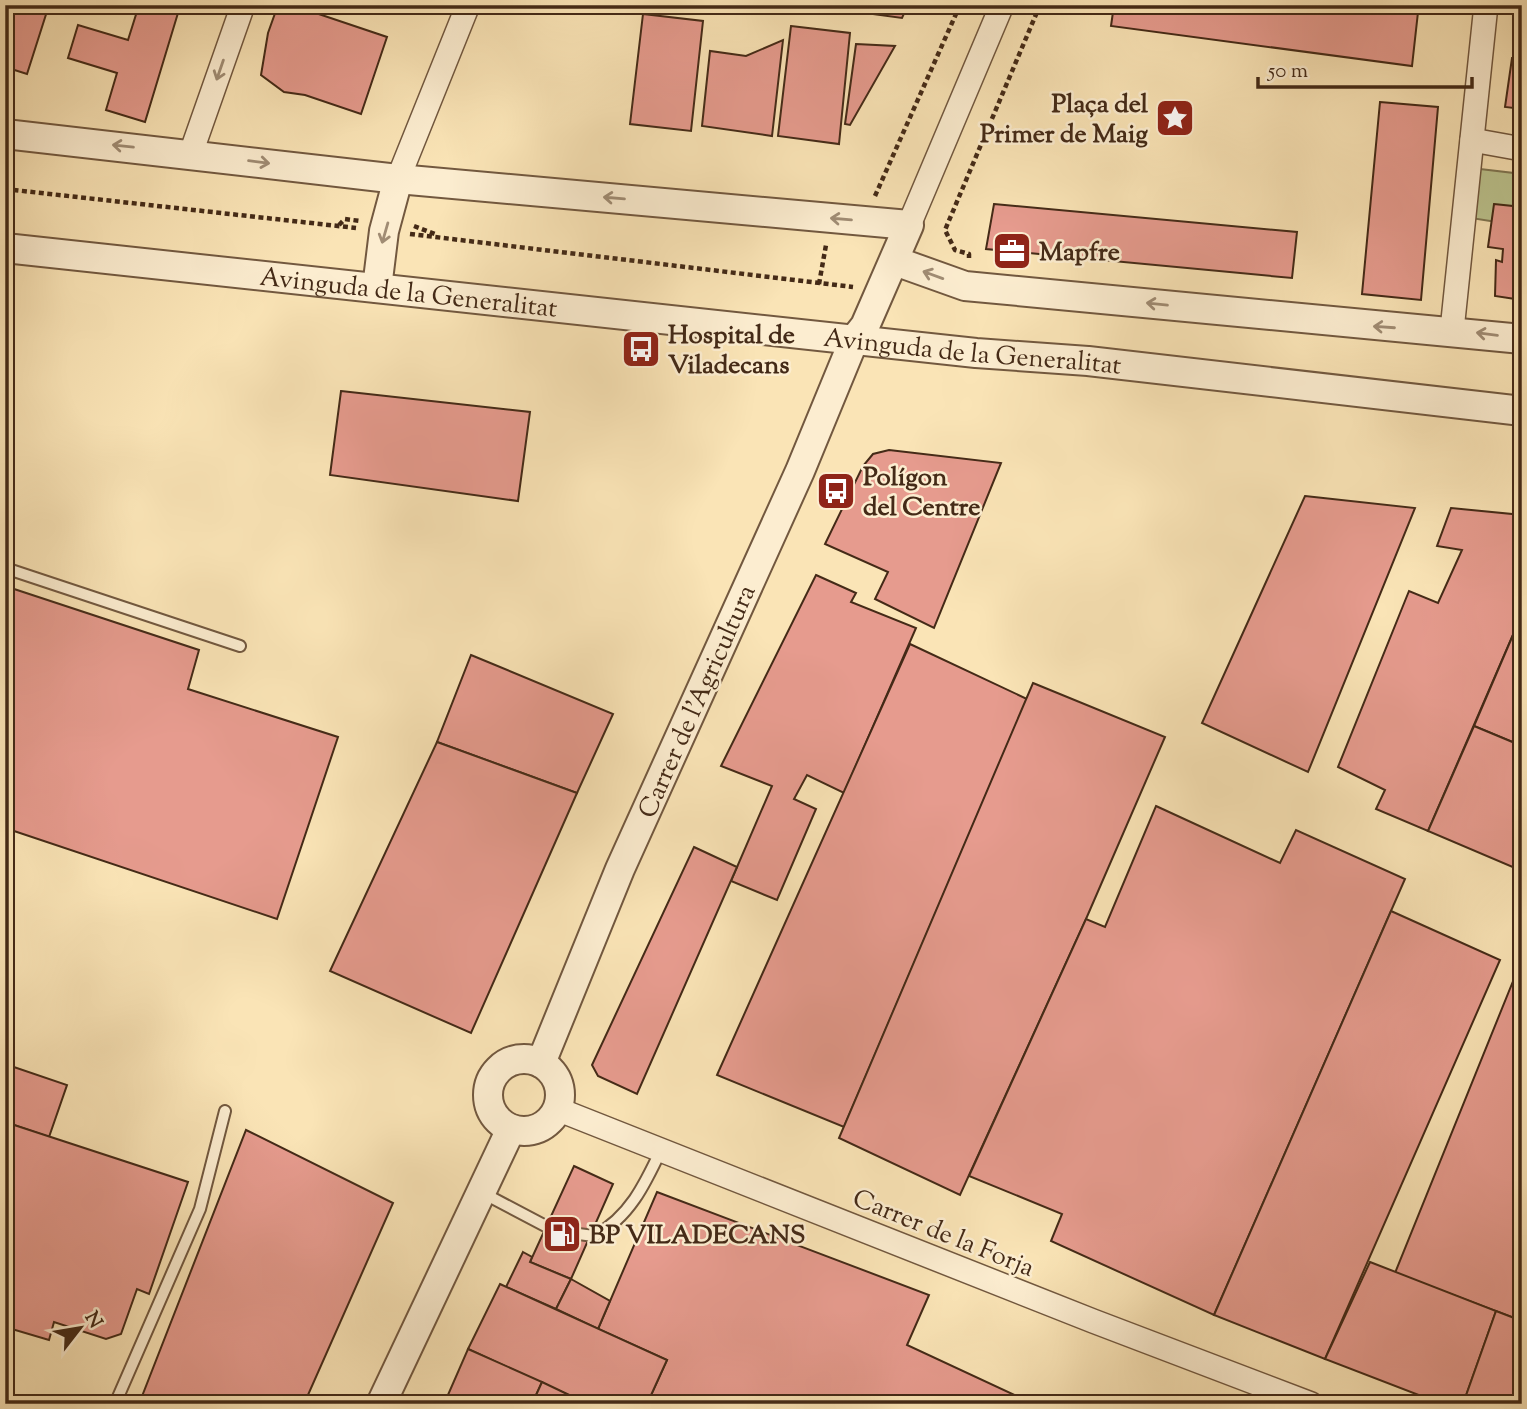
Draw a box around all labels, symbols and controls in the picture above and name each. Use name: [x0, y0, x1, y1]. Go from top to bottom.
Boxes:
scale bar: [1258, 46, 1471, 90]
text: 50 m: [1267, 57, 1308, 87]
one-way arrow: [213, 58, 225, 80]
place label: Plaça del Primer de Maig: [980, 87, 1149, 154]
place icon: Plaça del Primer de Maig: [1154, 97, 1196, 139]
one-way arrow: [112, 139, 135, 152]
one-way arrow: [247, 155, 270, 168]
one-way arrow: [603, 192, 626, 205]
one-way arrow: [830, 212, 852, 225]
one-way arrow: [378, 222, 391, 244]
office icon: Mapfre: [991, 230, 1033, 272]
place label: Mapfre: [1039, 235, 1120, 272]
street label: Avinguda de la Generalitat: [258, 260, 559, 329]
one-way arrow: [922, 268, 944, 280]
one-way arrow: [1146, 297, 1169, 310]
place label: Hospital de Viladecans: [668, 318, 795, 385]
one-way arrow: [1373, 320, 1395, 333]
street label: Avinguda de la Generalitat: [821, 321, 1123, 386]
bus stop icon: Hospital de Viladecans: [620, 328, 662, 370]
one-way arrow: [1476, 328, 1499, 341]
place label: Polígon del Centre: [863, 460, 980, 527]
bus stop icon: Polígon del Centre: [815, 470, 857, 512]
street label: Carrer de l'Agricultura: [630, 579, 766, 825]
street label: Carrer de la Forja: [847, 1181, 1040, 1288]
fuel station icon: BP VILADECANS: [541, 1213, 583, 1255]
place label: BP VILADECANS: [589, 1218, 805, 1255]
north arrow: [46, 1294, 116, 1364]
text: N: [77, 1307, 108, 1334]

